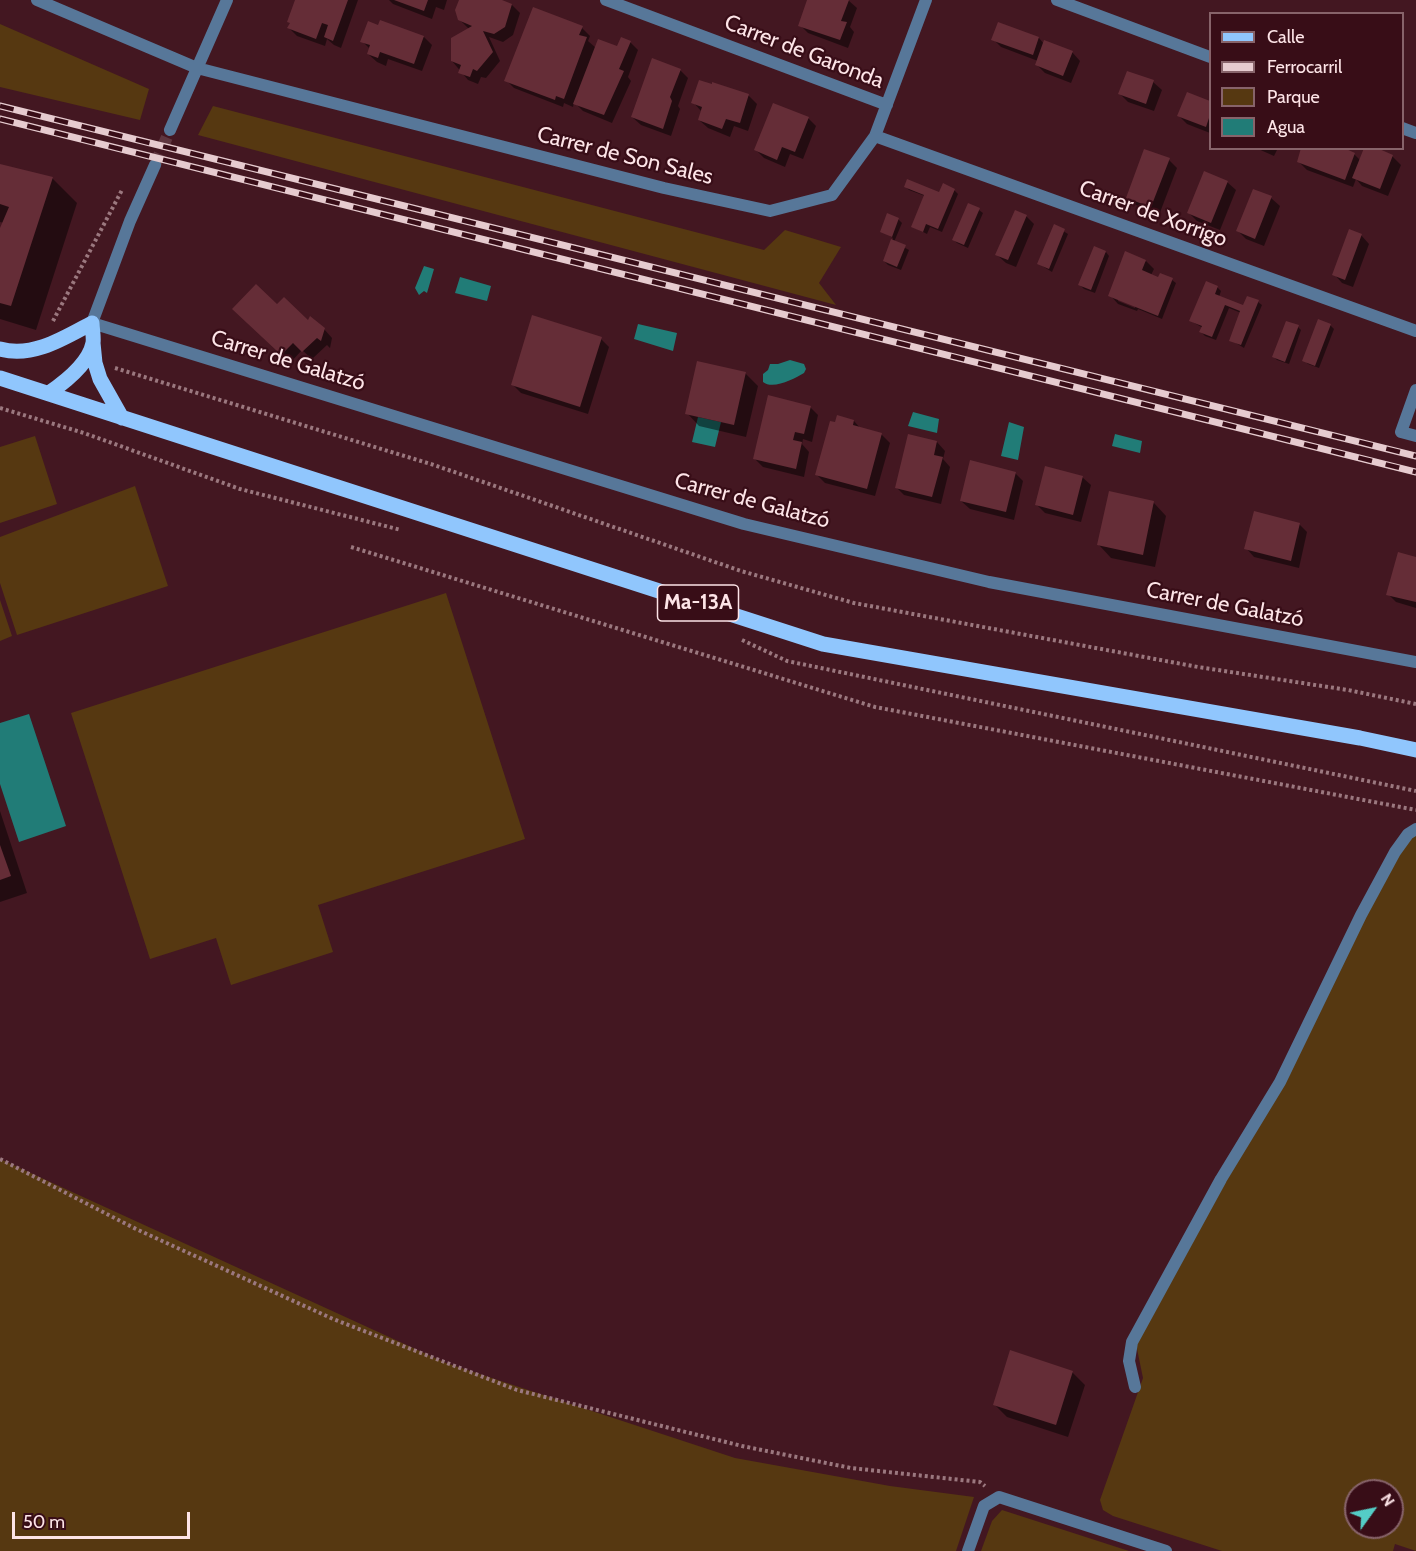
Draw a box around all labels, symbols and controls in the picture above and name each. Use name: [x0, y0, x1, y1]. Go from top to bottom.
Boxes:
street label: Carrer de Garonda: [721, 9, 887, 95]
legend: [1209, 12, 1404, 150]
text: Calle: [1267, 26, 1304, 48]
text: Ferrocarril: [1267, 56, 1342, 78]
text: Parque: [1267, 86, 1320, 108]
text: Agua: [1267, 116, 1305, 138]
street label: Carrer de Son Sales: [534, 121, 716, 191]
street label: Carrer de Xorrigo: [1075, 175, 1231, 253]
street label: Carrer de Galatzó: [208, 325, 368, 397]
street label: Carrer de Galatzó: [671, 468, 833, 534]
street label: Carrer de Galatzó: [1144, 577, 1306, 633]
road number: Ma-13A: [658, 585, 738, 621]
north arrow: [1344, 1479, 1404, 1539]
text: N: [1377, 1490, 1399, 1510]
scale bar: [15, 1500, 194, 1538]
text: 50 m: [23, 1511, 65, 1533]

